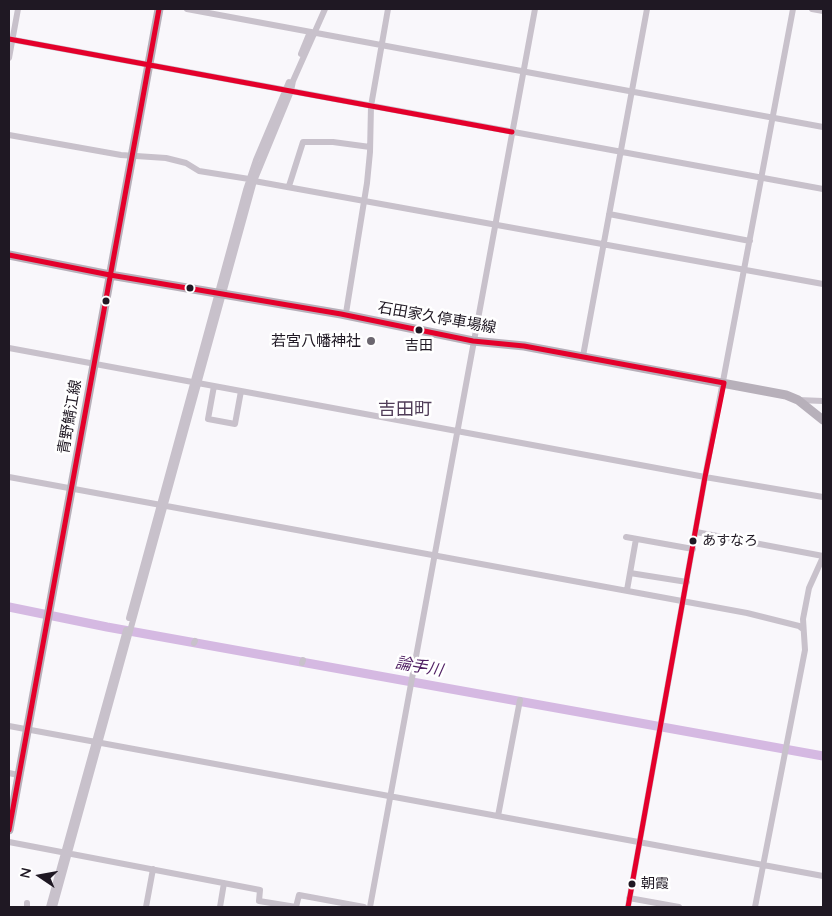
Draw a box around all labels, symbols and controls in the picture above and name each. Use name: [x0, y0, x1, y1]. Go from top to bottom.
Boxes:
unlabelled marker: [185, 283, 195, 293]
unlabelled marker: [101, 296, 111, 306]
street label: 石田家久停車場線: [376, 299, 498, 337]
marker: 吉田: [414, 325, 424, 335]
place label: 若宮八幡神社: [271, 332, 361, 350]
marker: 若宮八幡神社: [365, 335, 377, 347]
place label: 吉田: [405, 338, 433, 354]
street label: 青野鯖江線: [55, 379, 85, 455]
district label: 吉田町: [378, 399, 432, 421]
place label: あすなろ: [702, 533, 758, 549]
marker: あすなろ: [688, 536, 698, 546]
water label: 論手川: [394, 653, 444, 681]
north arrow: [15, 851, 65, 901]
text: N: [15, 866, 35, 880]
place label: 朝霞: [641, 876, 669, 892]
marker: 朝霞: [627, 879, 637, 889]

